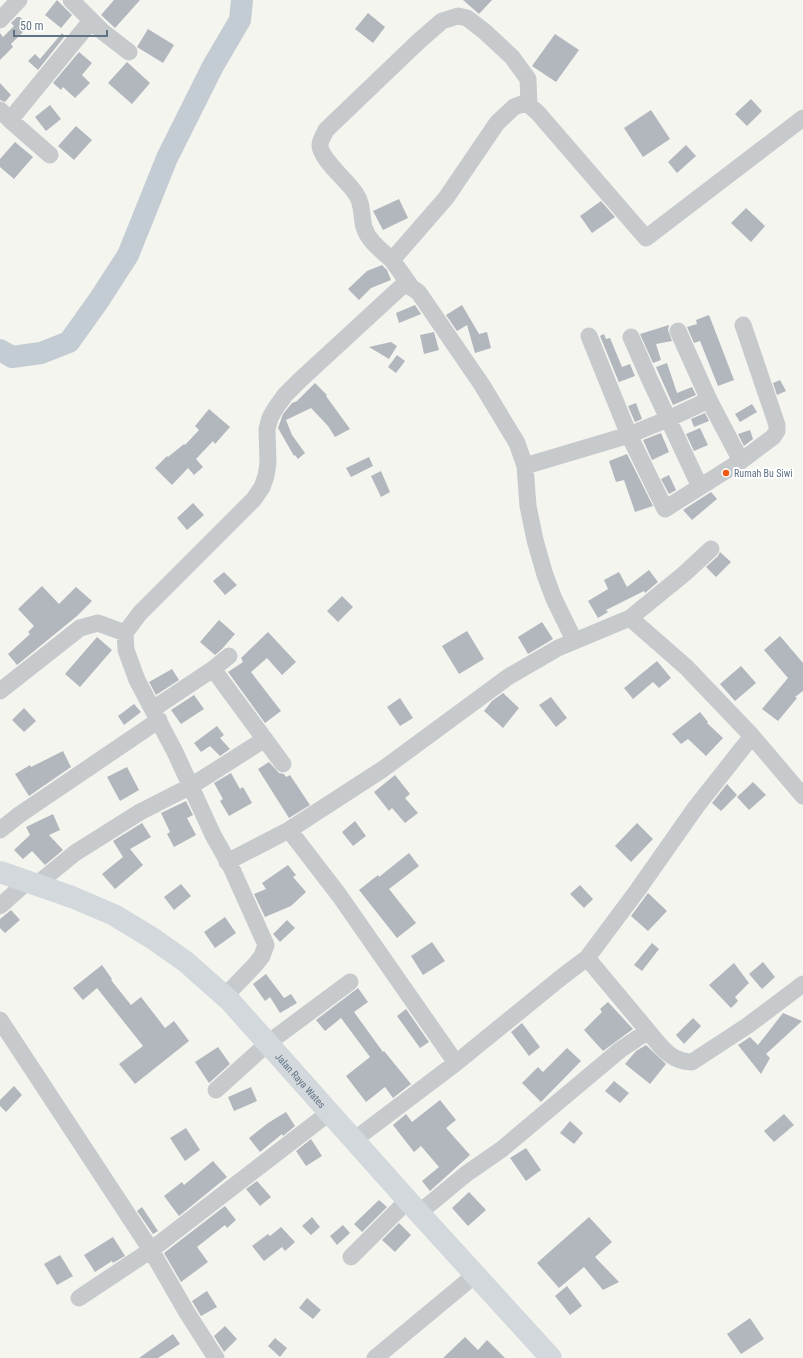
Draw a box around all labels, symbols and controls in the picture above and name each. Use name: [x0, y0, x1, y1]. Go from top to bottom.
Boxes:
scale bar: [14, 12, 107, 38]
text: 50 m: [20, 19, 44, 33]
marker: Rumah Bu Siwi: [721, 468, 731, 478]
place label: Rumah Bu Siwi: [734, 468, 792, 479]
street label: Jalan Raya Wates: [273, 1051, 328, 1110]

